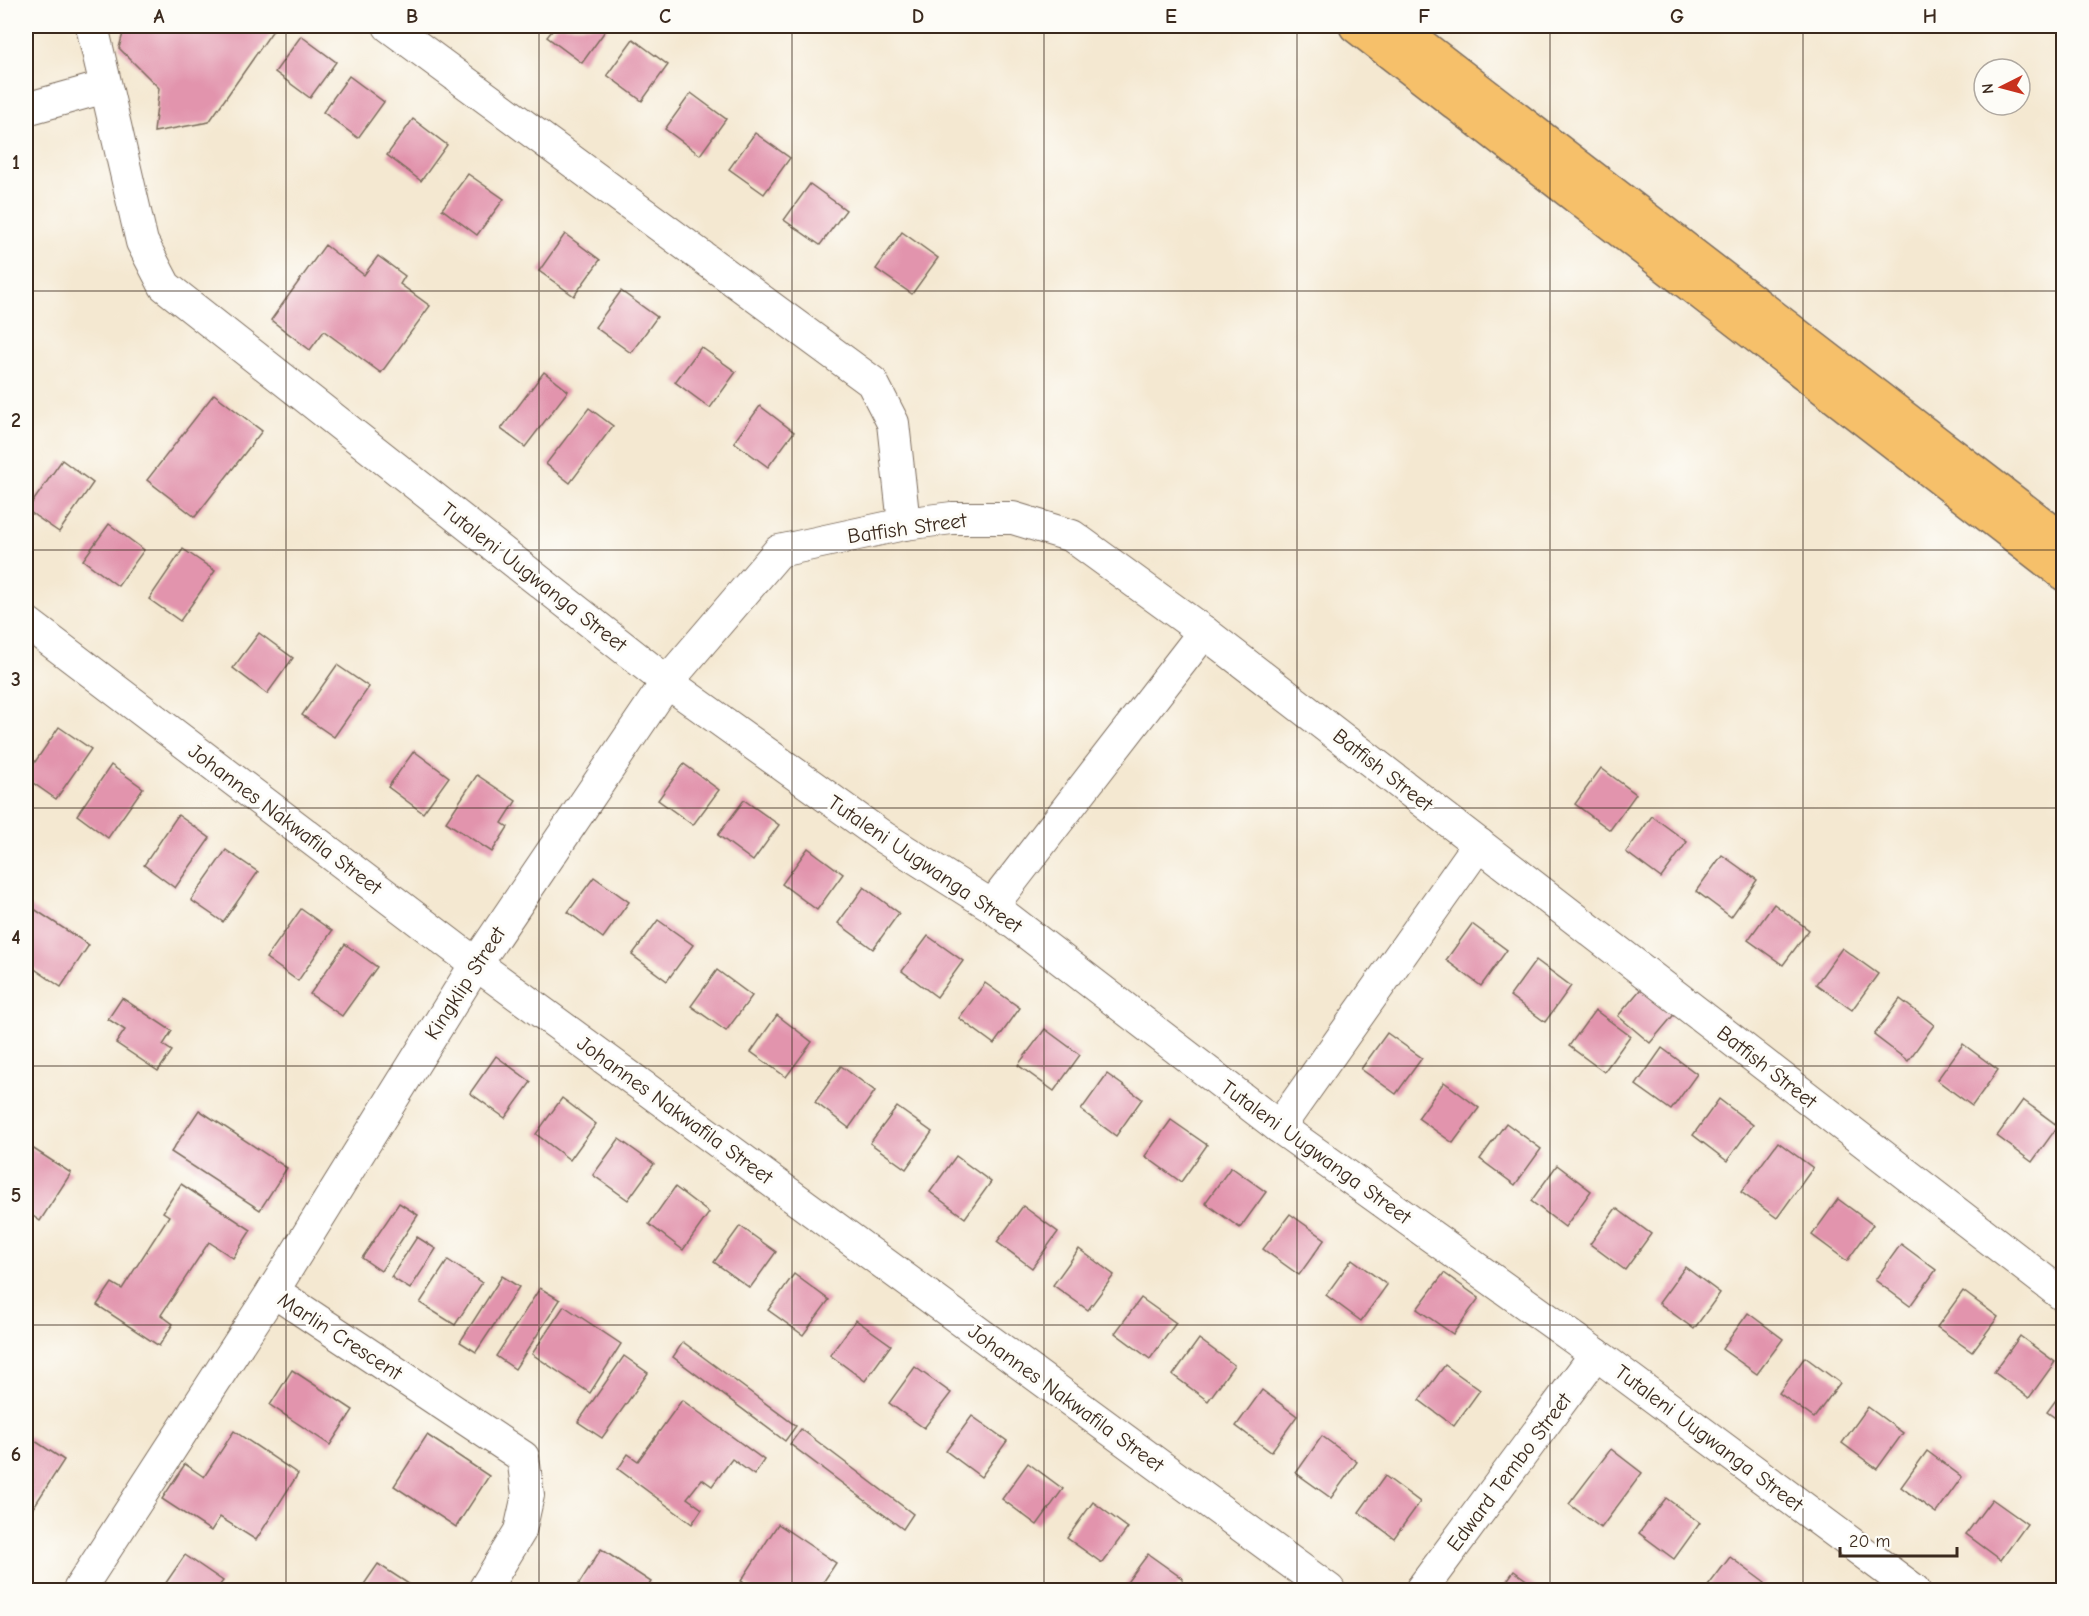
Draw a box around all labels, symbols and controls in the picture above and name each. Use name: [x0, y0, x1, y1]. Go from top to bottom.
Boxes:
text: A: [153, 5, 165, 28]
text: B: [406, 5, 418, 28]
text: C: [659, 5, 671, 28]
text: D: [912, 5, 924, 28]
text: E: [1165, 5, 1177, 28]
text: F: [1418, 5, 1430, 28]
text: G: [1670, 5, 1684, 28]
text: H: [1923, 5, 1937, 28]
north arrow: [1972, 57, 2032, 117]
text: N: [1979, 82, 1998, 95]
text: 1: [12, 151, 20, 174]
text: 2: [11, 409, 21, 432]
street label: Tutaleni Uugwanga Street: [436, 497, 632, 658]
street label: Batfish Street: [846, 508, 969, 548]
text: 3: [11, 668, 21, 691]
street label: Batfish Street: [1328, 724, 1438, 817]
street label: Johannes Nakwafila Street: [184, 738, 387, 900]
street label: Tutaleni Uugwanga Street: [823, 790, 1027, 939]
street label: Kingklip Street: [420, 921, 511, 1044]
text: 4: [11, 926, 21, 949]
street label: Batfish Street: [1712, 1021, 1822, 1114]
street label: Johannes Nakwafila Street: [573, 1031, 778, 1190]
street label: Tutaleni Uugwanga Street: [1216, 1075, 1416, 1230]
text: 5: [11, 1184, 21, 1207]
street label: Marlin Crescent: [273, 1287, 407, 1386]
street label: Johannes Nakwafila Street: [964, 1319, 1169, 1478]
street label: Tutaleni Uugwanga Street: [1610, 1360, 1808, 1517]
street label: Edward Tembo Street: [1442, 1387, 1577, 1556]
text: 6: [11, 1443, 21, 1466]
scale bar: [1840, 1520, 1957, 1558]
text: 20 m: [1849, 1531, 1890, 1552]

